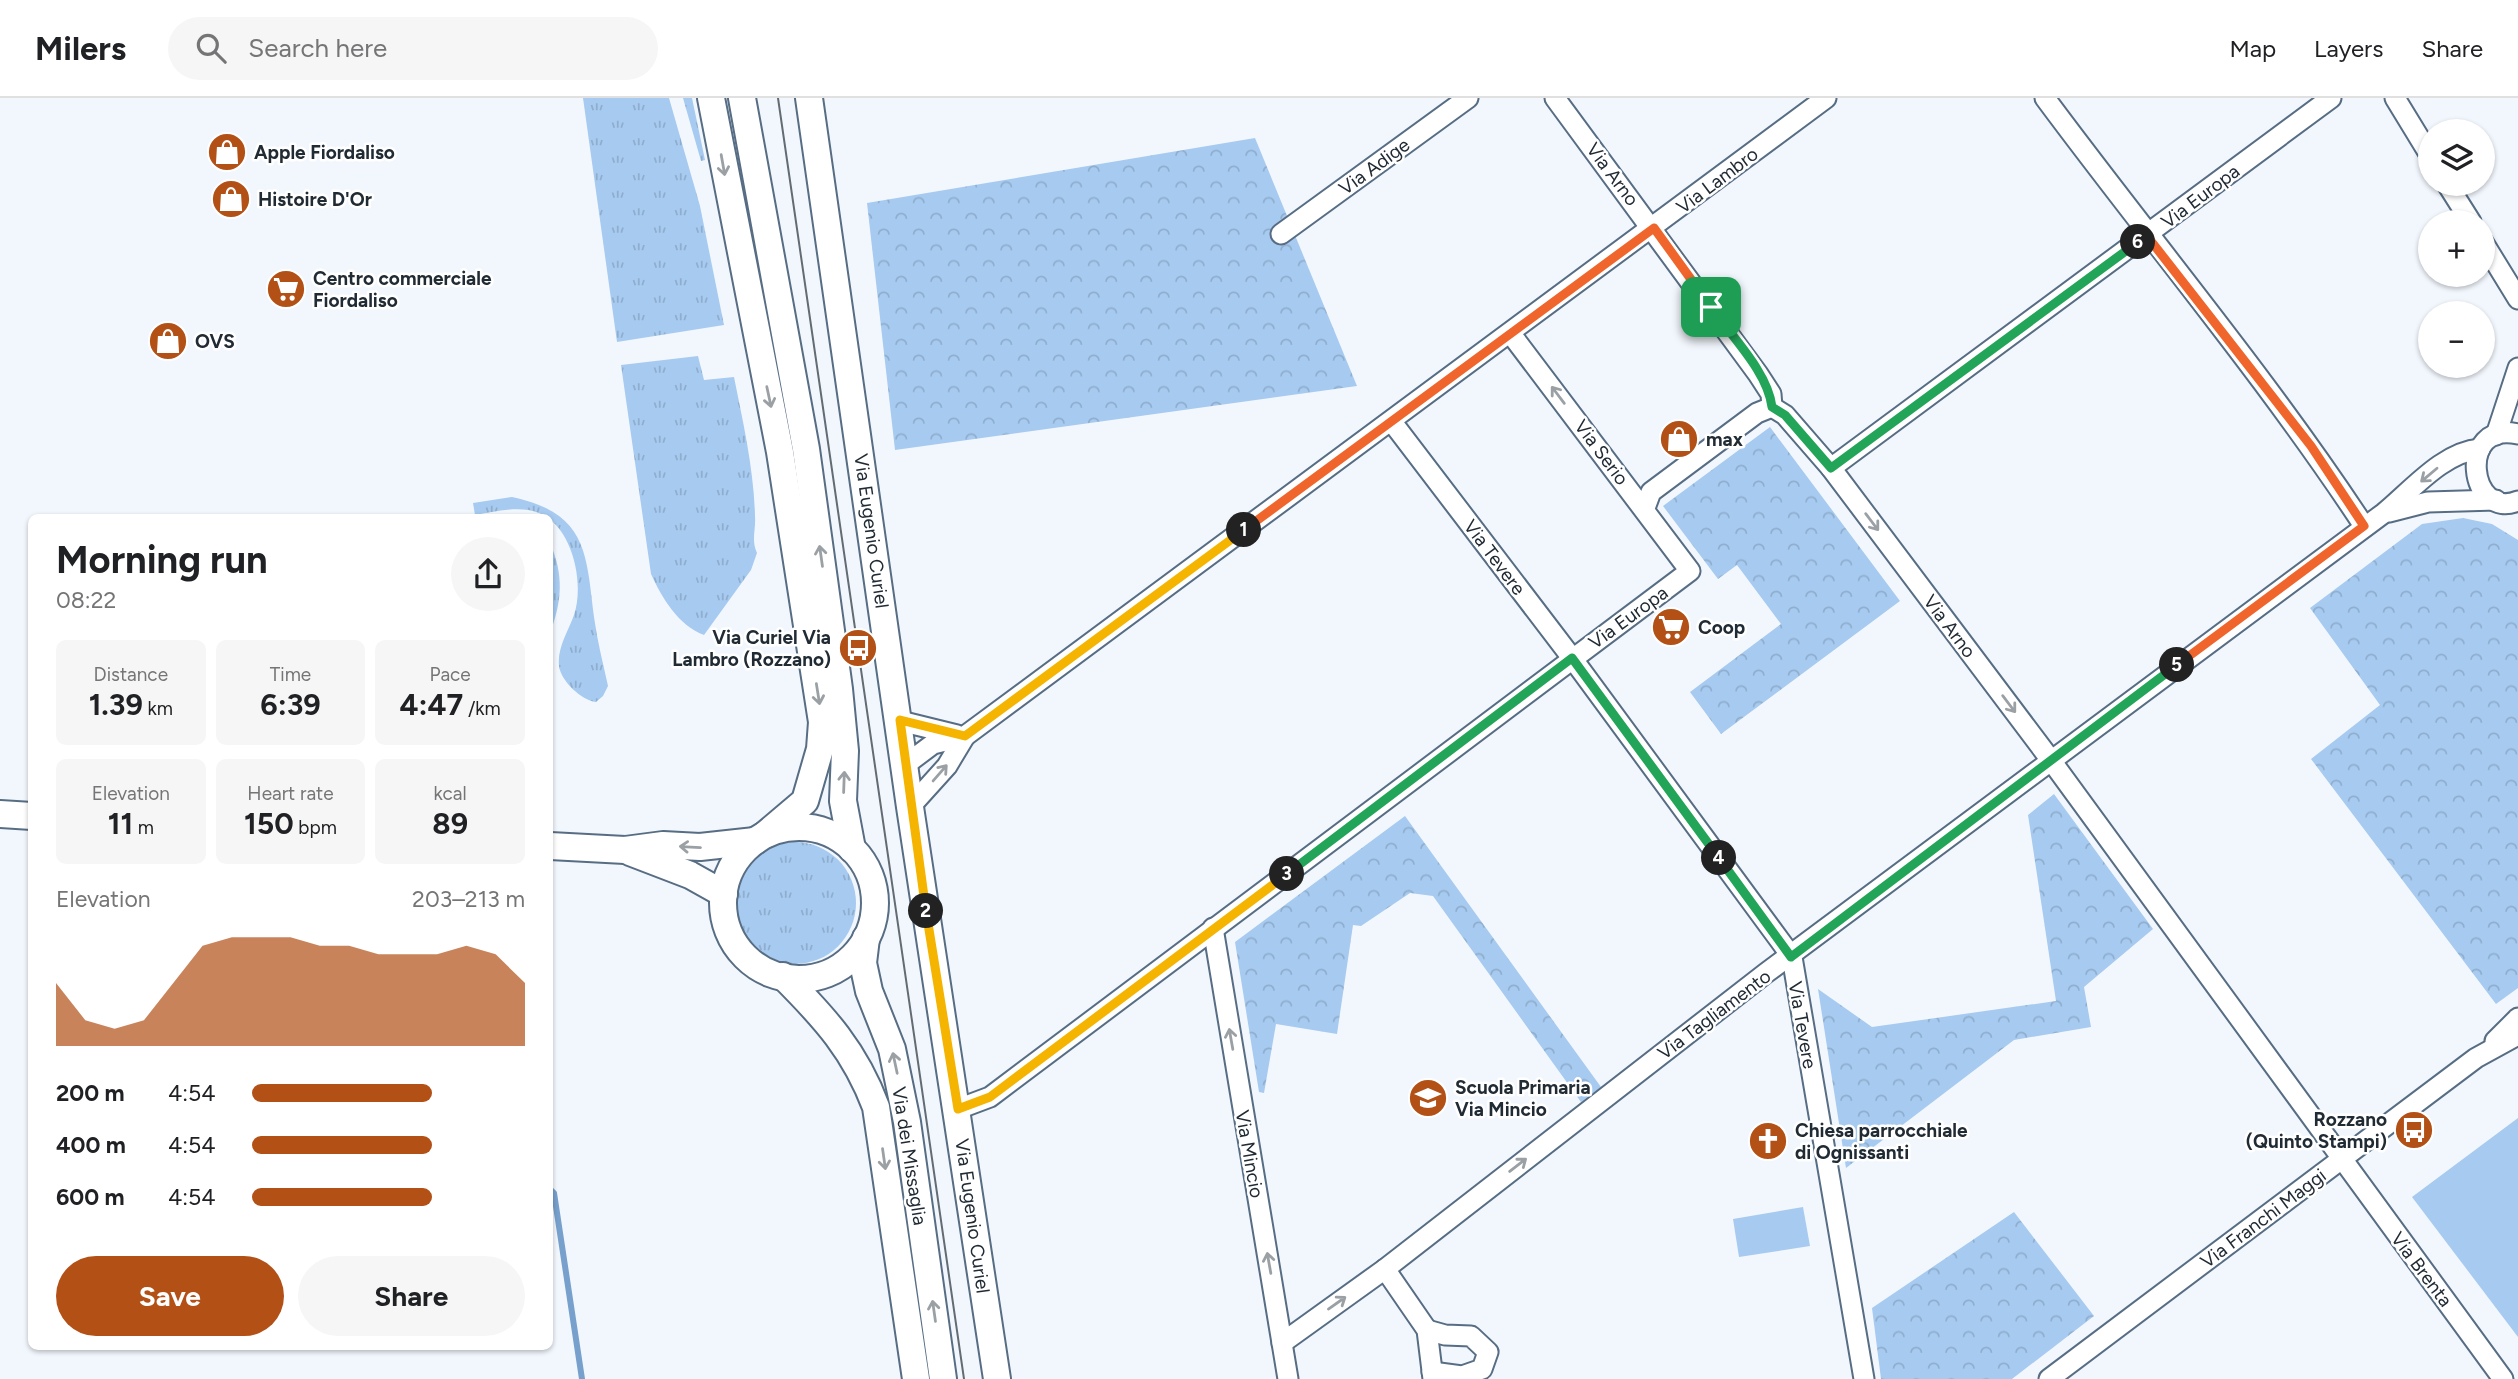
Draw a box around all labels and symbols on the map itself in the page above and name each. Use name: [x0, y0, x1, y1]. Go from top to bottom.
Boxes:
shop icon: Apple Fiordaliso: [206, 131, 248, 173]
street label: Via Adige: [1334, 133, 1414, 200]
street label: Via Arno: [1581, 138, 1644, 210]
place label: Apple Fiordaliso: [254, 141, 395, 164]
street label: Via Lambro: [1672, 142, 1763, 219]
one-way arrow: [717, 153, 730, 176]
street label: Via Europa: [2157, 159, 2244, 233]
shop icon: Histoire D'Or: [210, 178, 252, 220]
place label: Histoire D'Or: [258, 188, 372, 211]
pin: 6: [2120, 225, 2156, 260]
place label: Centro commerciale Fiordaliso: [313, 267, 492, 312]
supermarket icon: Centro commerciale Fiordaliso: [265, 268, 307, 310]
pin: [1681, 277, 1741, 337]
shop icon: OVS: [147, 320, 189, 362]
place label: OVS: [195, 330, 235, 353]
one-way arrow: [762, 385, 776, 408]
one-way arrow: [1551, 387, 1566, 405]
street label: Via Serio: [1570, 415, 1634, 490]
shop icon: max: [1658, 418, 1700, 460]
place label: max: [1706, 428, 1743, 451]
street label: Via Eugenio Curiel: [849, 452, 894, 610]
one-way arrow: [2421, 467, 2439, 483]
pin: 1: [1226, 512, 1262, 548]
one-way arrow: [1865, 512, 1879, 531]
street label: Via Tevere: [1459, 515, 1530, 599]
one-way arrow: [814, 545, 827, 568]
street label: Via Europa: [1584, 581, 1672, 654]
street label: Via Arno: [1918, 590, 1981, 662]
supermarket icon: Coop: [1650, 606, 1692, 648]
place label: Coop: [1698, 616, 1745, 639]
place label: Via Curiel Via Lambro (Rozzano): [672, 626, 831, 671]
bus stop icon: Via Curiel Via Lambro (Rozzano): [837, 627, 879, 669]
pin: 5: [2160, 648, 2194, 682]
one-way arrow: [812, 682, 825, 705]
one-way arrow: [2001, 694, 2016, 713]
one-way arrow: [932, 765, 948, 783]
one-way arrow: [837, 771, 850, 794]
one-way arrow: [679, 840, 702, 853]
pin: 4: [1702, 840, 1736, 876]
pin: 3: [1270, 856, 1304, 892]
pin: 2: [908, 894, 944, 928]
street label: Via Tagliamento: [1653, 964, 1775, 1064]
street label: Via Tevere: [1784, 980, 1821, 1071]
one-way arrow: [1224, 1028, 1237, 1051]
one-way arrow: [887, 1052, 901, 1075]
place label: Scuola Primaria Via Mincio: [1455, 1076, 1591, 1121]
school or university icon: Scuola Primaria Via Mincio: [1407, 1077, 1449, 1119]
street label: Via dei Missaglia: [887, 1085, 932, 1227]
street label: Via Mincio: [1230, 1108, 1269, 1200]
place label: Rozzano (Quinto Stampi): [2246, 1108, 2387, 1153]
bus stop icon: Rozzano (Quinto Stampi): [2393, 1109, 2435, 1151]
place label: Chiesa parrocchiale di Ognissanti: [1795, 1119, 1968, 1164]
church icon: Chiesa parrocchiale di Ognissanti: [1747, 1120, 1789, 1162]
street label: Via Eugenio Curiel: [950, 1137, 995, 1295]
one-way arrow: [877, 1148, 890, 1170]
one-way arrow: [1509, 1158, 1527, 1173]
street label: Via Franchi Maggi: [2196, 1164, 2331, 1273]
street label: Via Brenta: [2386, 1227, 2457, 1311]
one-way arrow: [1262, 1252, 1275, 1275]
one-way arrow: [1327, 1296, 1346, 1310]
one-way arrow: [927, 1301, 940, 1323]

